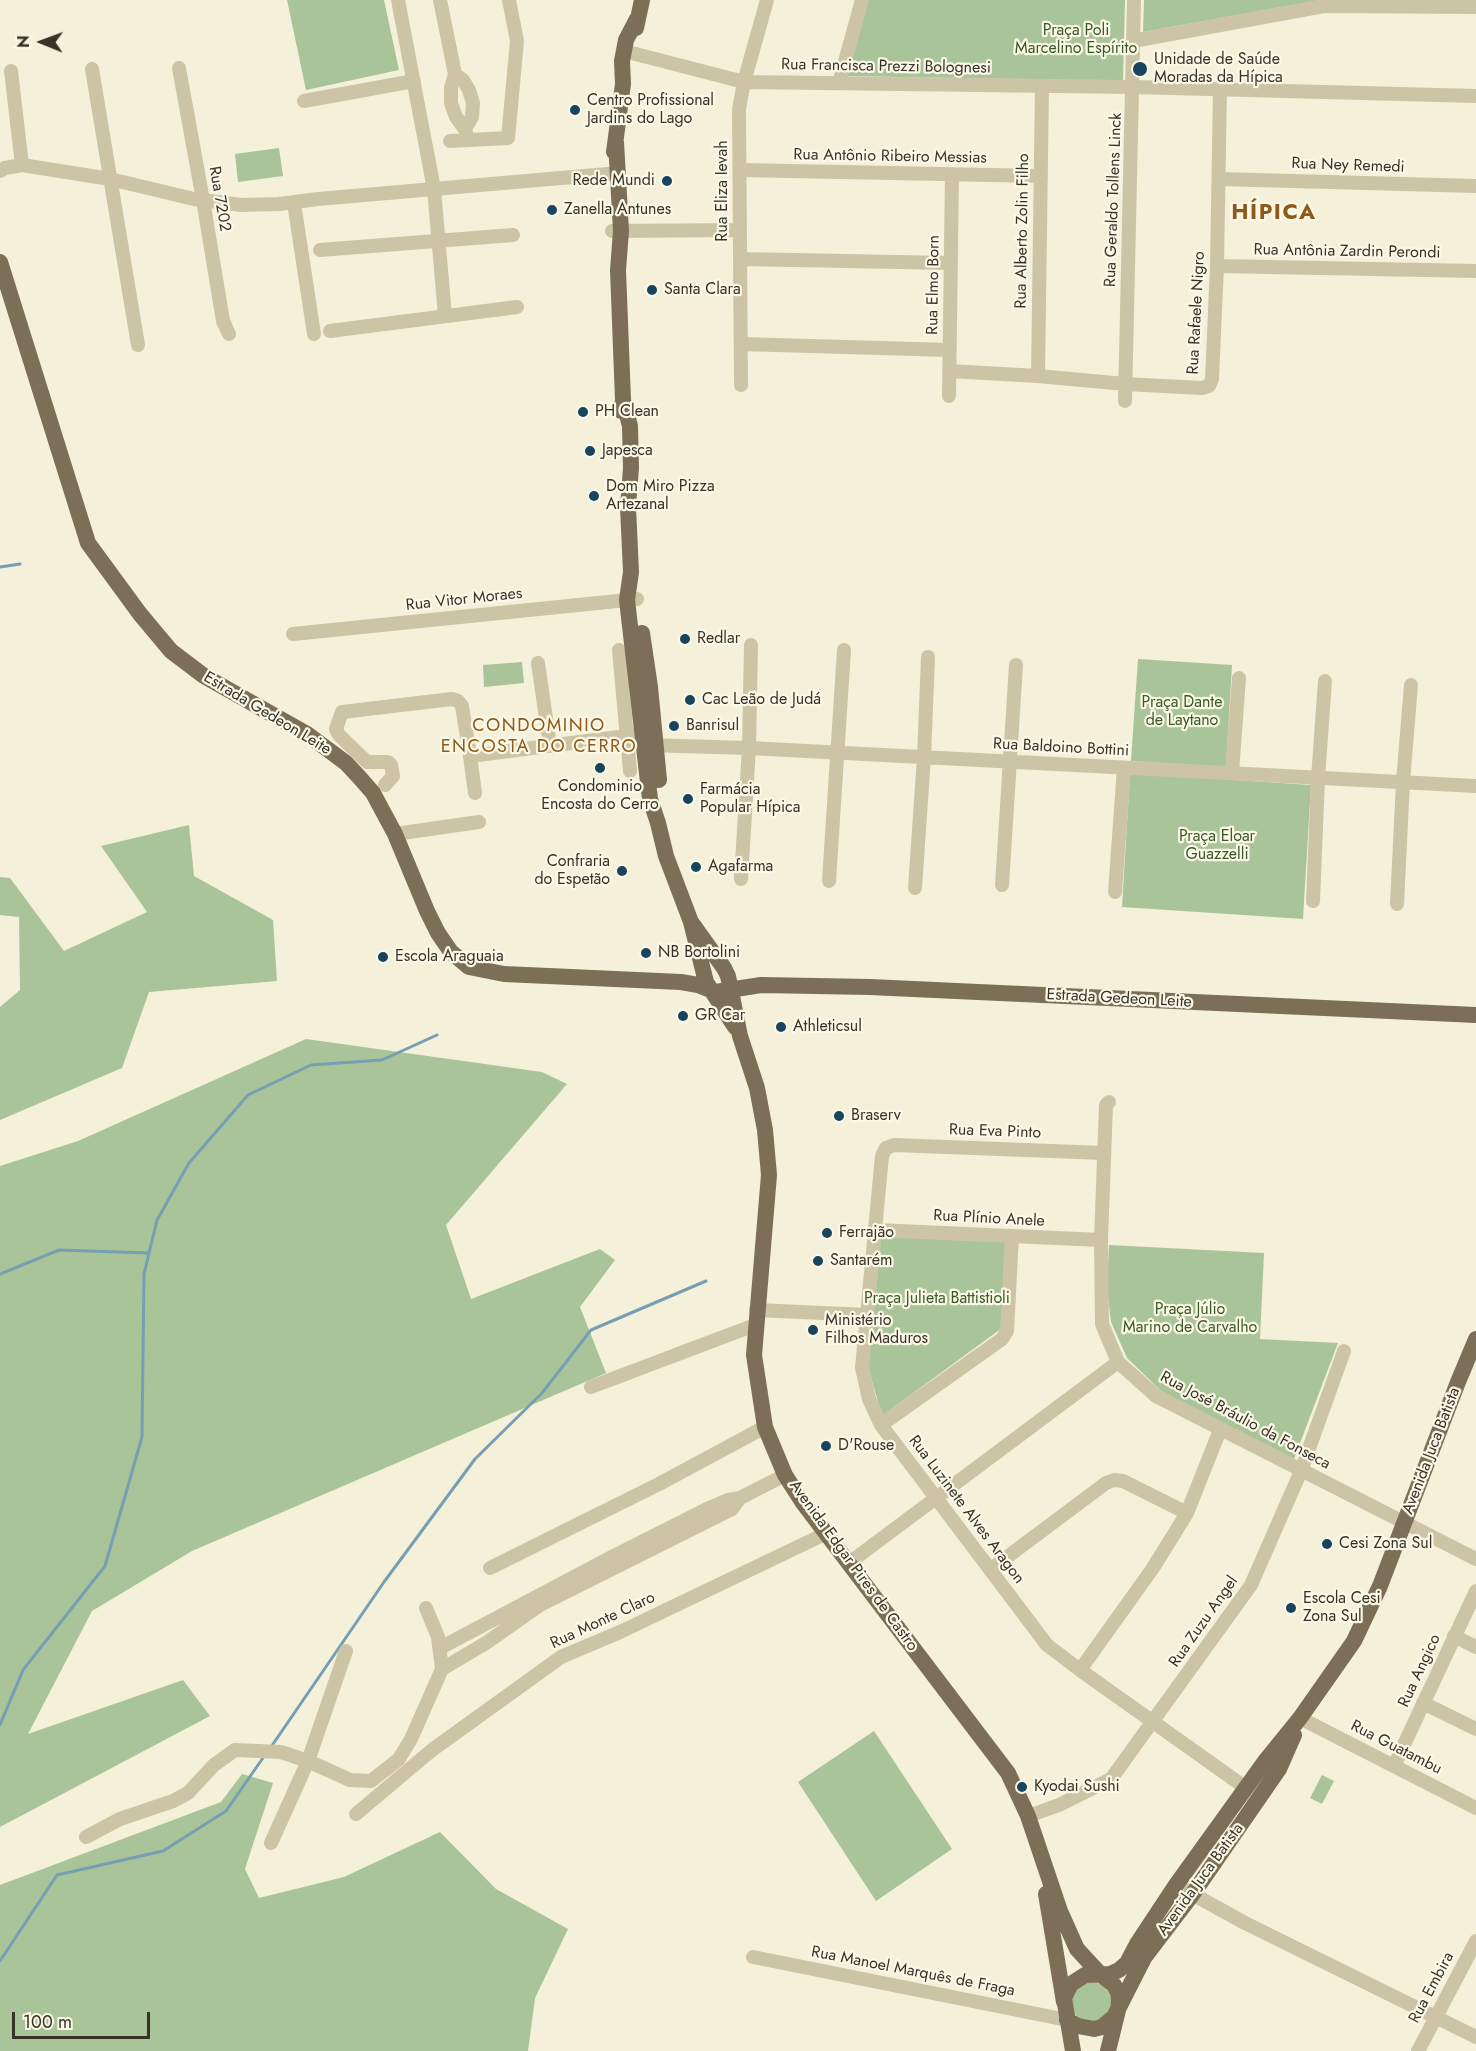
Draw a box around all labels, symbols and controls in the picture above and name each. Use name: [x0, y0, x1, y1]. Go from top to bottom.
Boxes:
north arrow: [12, 12, 72, 72]
park label: Praça Poli Marcelino Espírito: [1015, 21, 1137, 59]
text: N: [12, 35, 35, 48]
place label: Unidade de Saúde Moradas da Hípica: [1154, 50, 1283, 88]
street label: Rua Francisca Prezzi Bolognesi: [781, 56, 991, 78]
marker: Unidade de Saúde Moradas da Hípica: [1131, 60, 1149, 78]
place label: Centro Profissional Jardins do Lago: [587, 91, 714, 129]
marker: Centro Profissional Jardins do Lago: [568, 103, 582, 117]
street label: Rua Geraldo Tollens Linck: [1101, 113, 1127, 287]
street label: Rua Eliza Ievah: [713, 140, 733, 242]
street label: Rua Antônio Ribeiro Messias: [793, 146, 987, 168]
street label: Rua Alberto Zolin Filho: [1012, 153, 1034, 309]
street label: Rua Ney Remedi: [1291, 154, 1405, 178]
street label: Rua 7202: [204, 165, 234, 233]
place label: Rede Mundi: [573, 171, 655, 191]
marker: Rede Mundi: [660, 174, 674, 188]
place label: Zanella Antunes: [564, 200, 671, 220]
district label: HÍPICA: [1231, 201, 1317, 227]
marker: Zanella Antunes: [545, 203, 559, 217]
street label: Rua Elmo Born: [924, 235, 944, 335]
street label: Rua Antônia Zardin Perondi: [1253, 241, 1441, 263]
street label: Rua Rafaele Nigro: [1184, 251, 1210, 375]
place label: Santa Clara: [664, 280, 741, 300]
marker: Santa Clara: [645, 283, 659, 297]
place label: PH Clean: [595, 402, 659, 422]
marker: PH Clean: [576, 405, 590, 419]
place label: Japesca: [602, 441, 653, 461]
marker: Japesca: [583, 444, 597, 458]
place label: Dom Miro Pizza Artezanal: [606, 477, 715, 515]
marker: Dom Miro Pizza Artezanal: [587, 489, 601, 503]
street label: Rua Vitor Moraes: [405, 584, 523, 616]
place label: Redlar: [697, 629, 740, 649]
marker: Redlar: [678, 632, 692, 646]
street label: Estrada Gedeon Leite: [200, 668, 334, 760]
place label: Cac Leão de Judá: [702, 690, 821, 710]
marker: Cac Leão de Judá: [683, 693, 697, 707]
park label: Praça Dante de Laytano: [1142, 693, 1222, 731]
district label: CONDOMINIO ENCOSTA DO CERRO: [441, 716, 637, 758]
place label: Banrisul: [686, 716, 739, 736]
marker: Banrisul: [667, 719, 681, 733]
street label: Rua Baldoino Bottini: [993, 735, 1129, 761]
marker: Condominio Encosta do Cerro: [593, 761, 607, 775]
place label: Condominio Encosta do Cerro: [541, 777, 659, 815]
place label: Farmácia Popular Hípica: [700, 780, 800, 818]
marker: Farmácia Popular Hípica: [681, 792, 695, 806]
park label: Praça Eloar Guazzelli: [1179, 827, 1255, 865]
place label: Confraria do Espetão: [534, 852, 610, 890]
place label: Agafarma: [708, 857, 773, 877]
marker: Agafarma: [689, 860, 703, 874]
marker: Confraria do Espetão: [615, 864, 629, 878]
place label: NB Bortolini: [658, 943, 740, 963]
marker: NB Bortolini: [639, 946, 653, 960]
place label: Escola Araguaia: [395, 947, 504, 967]
marker: Escola Araguaia: [376, 950, 390, 964]
street label: Estrada Gedeon Leite: [1046, 986, 1192, 1012]
place label: GR Car: [695, 1006, 745, 1026]
marker: GR Car: [676, 1009, 690, 1023]
place label: Athleticsul: [793, 1017, 862, 1037]
marker: Athleticsul: [774, 1020, 788, 1034]
place label: Braserv: [851, 1106, 901, 1126]
marker: Braserv: [832, 1109, 846, 1123]
street label: Rua Eva Pinto: [949, 1121, 1041, 1143]
street label: Rua Plínio Anele: [933, 1206, 1045, 1232]
place label: Ferrajão: [839, 1223, 894, 1243]
marker: Ferrajão: [820, 1226, 834, 1240]
place label: Santarém: [830, 1251, 892, 1271]
marker: Santarém: [811, 1254, 825, 1268]
park label: Praça Julieta Battistioli: [864, 1289, 1010, 1309]
park label: Praça Júlio Marino de Carvalho: [1123, 1300, 1257, 1338]
place label: Ministério Filhos Maduros: [825, 1311, 928, 1349]
marker: Ministério Filhos Maduros: [806, 1323, 820, 1337]
street label: Rua José Bráulio da Fonseca: [1157, 1368, 1333, 1474]
street label: Avenida Juca Batista: [1399, 1385, 1465, 1517]
street label: Rua Luzinete Alves Aragon: [904, 1432, 1028, 1588]
place label: D'Rouse: [838, 1436, 894, 1456]
marker: D'Rouse: [819, 1439, 833, 1453]
street label: Avenida Edgar Pires de Castro: [784, 1477, 922, 1655]
place label: Cesi Zona Sul: [1339, 1534, 1432, 1554]
marker: Cesi Zona Sul: [1320, 1537, 1334, 1551]
street label: Rua Zuzu Angel: [1165, 1573, 1243, 1671]
street label: Rua Monte Claro: [548, 1588, 658, 1654]
place label: Escola Cesi Zona Sul: [1303, 1589, 1381, 1627]
marker: Escola Cesi Zona Sul: [1284, 1601, 1298, 1615]
street label: Rua Angico: [1395, 1631, 1445, 1711]
street label: Rua Guatambu: [1347, 1717, 1445, 1779]
place label: Kyodai Sushi: [1034, 1777, 1120, 1797]
marker: Kyodai Sushi: [1015, 1780, 1029, 1794]
street label: Avenida Juca Batista: [1154, 1820, 1248, 1940]
street label: Rua Manoel Marquês de Fraga: [810, 1943, 1016, 2001]
street label: Rua Embira: [1405, 1949, 1459, 2027]
scale bar: [15, 2000, 153, 2038]
text: 100 m: [23, 2009, 72, 2035]

